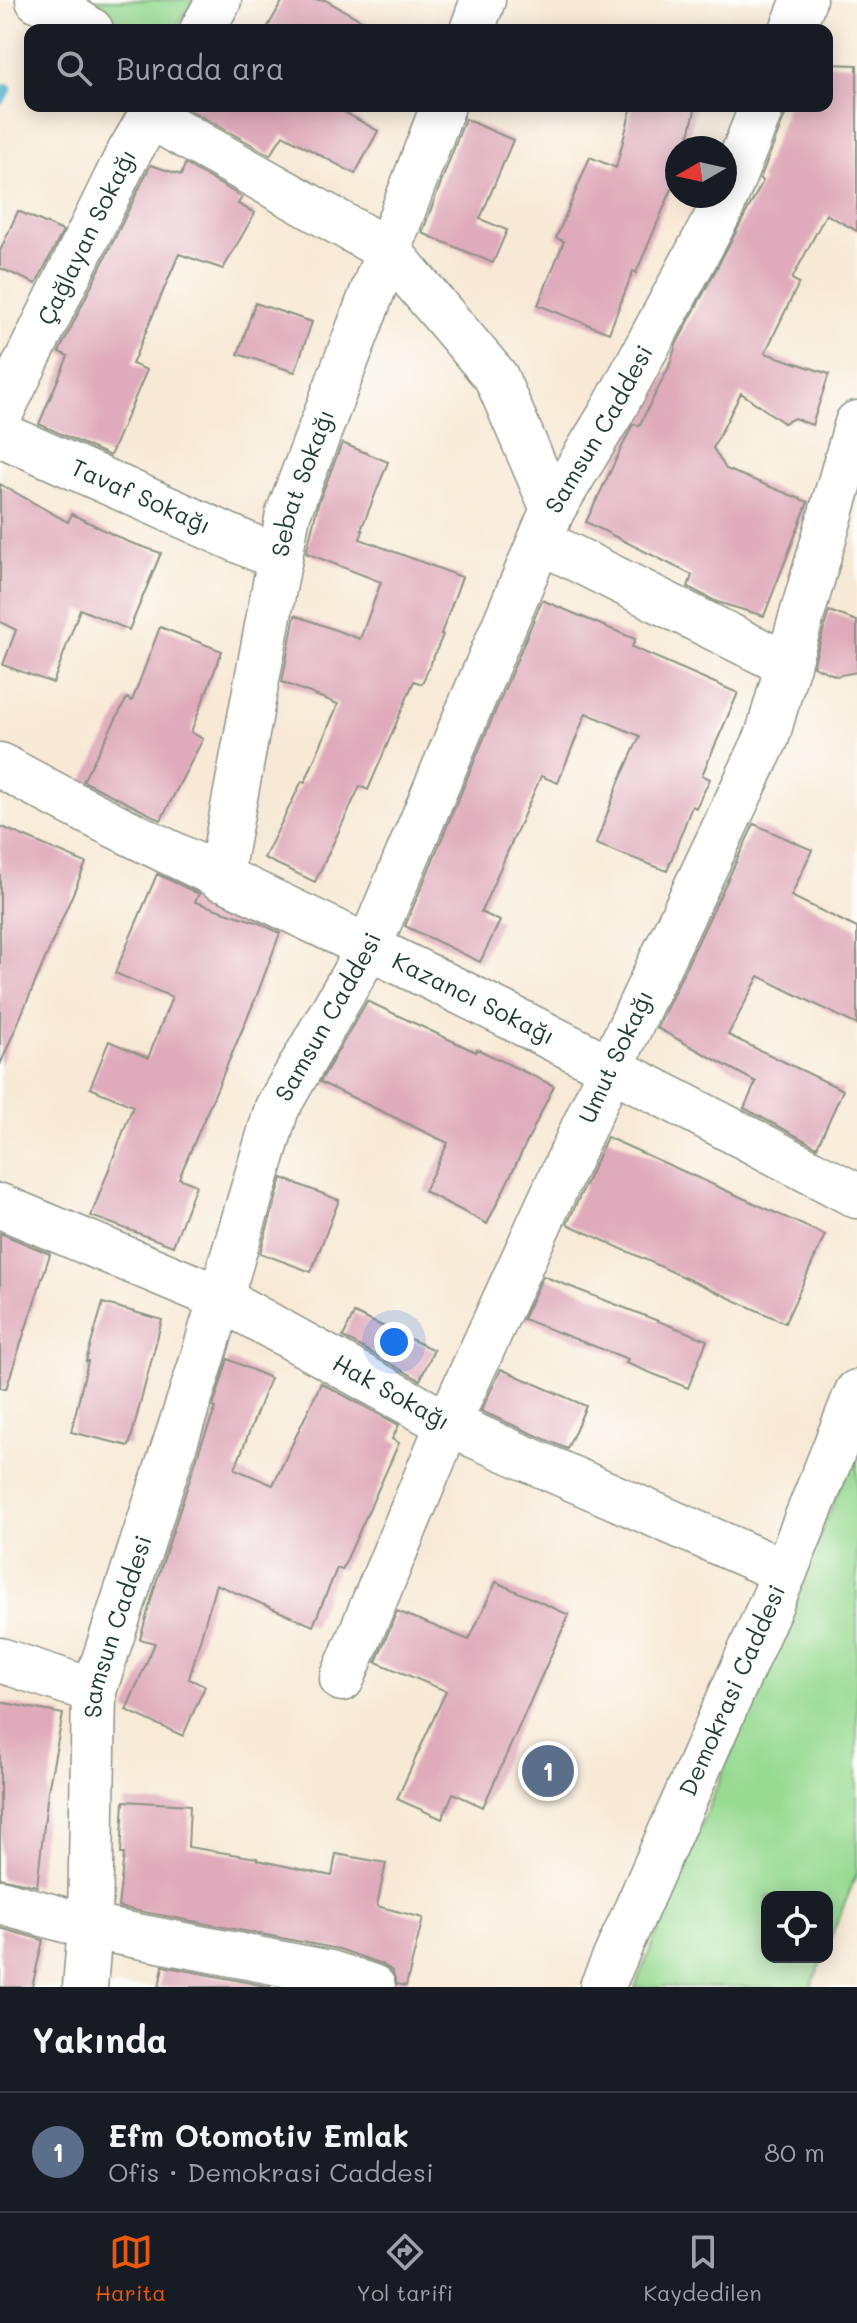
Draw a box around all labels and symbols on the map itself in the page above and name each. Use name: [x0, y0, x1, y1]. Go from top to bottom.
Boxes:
north arrow: [665, 136, 737, 208]
street label: Çağlayan Sokağı: [30, 143, 142, 330]
street label: Samsun Caddesi: [537, 339, 659, 519]
street label: Sebat Sokağı: [263, 405, 340, 559]
street label: Tavaf Sokağı: [66, 451, 216, 540]
street label: Samsun Caddesi: [267, 927, 387, 1106]
street label: Kazancı Sokağı: [388, 944, 560, 1051]
street label: Umut Sokağı: [570, 985, 659, 1128]
your location: [374, 1322, 414, 1362]
street label: Hak Sokağı: [328, 1346, 456, 1436]
street label: Samsun Caddesi: [77, 1531, 158, 1718]
street label: Demokrasi Caddesi: [671, 1580, 791, 1800]
pin: 1: [522, 1741, 574, 1801]

